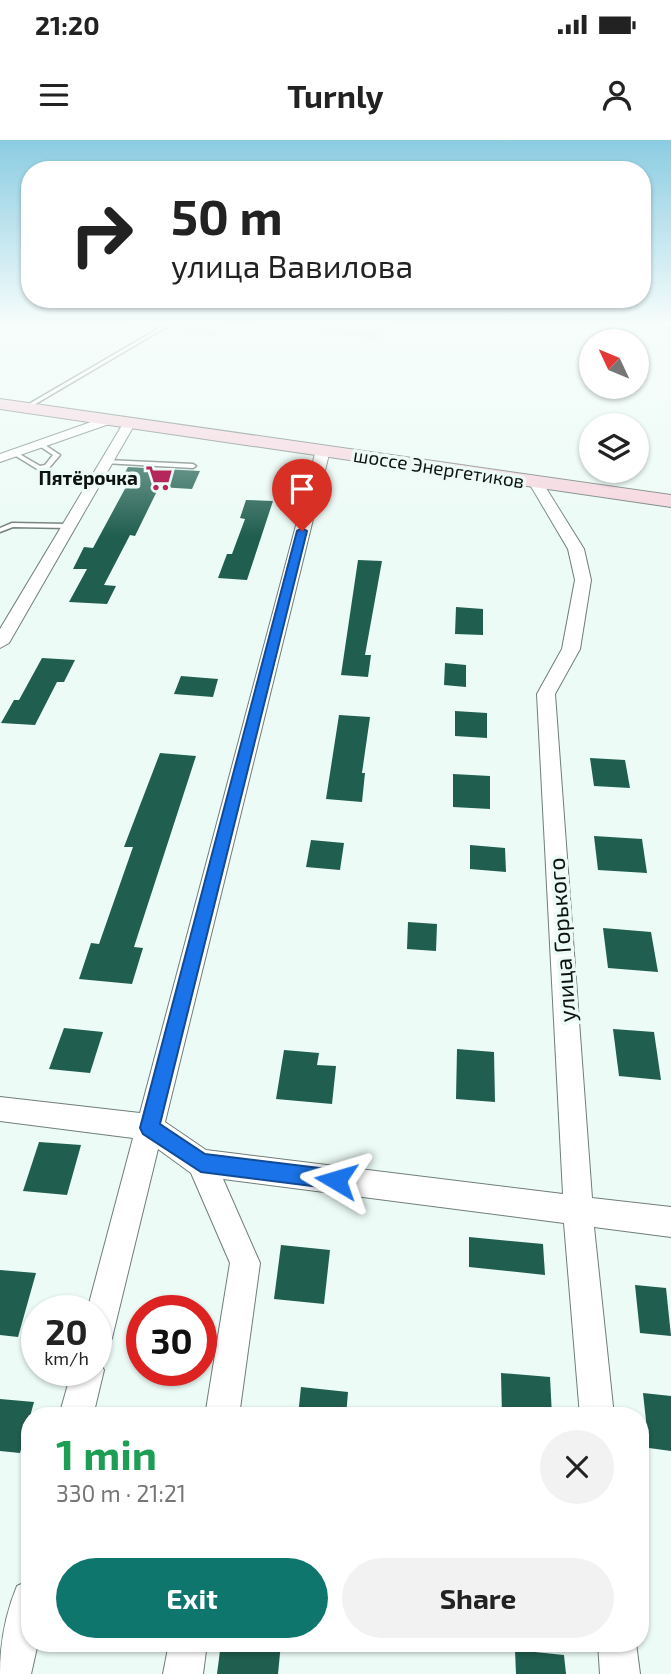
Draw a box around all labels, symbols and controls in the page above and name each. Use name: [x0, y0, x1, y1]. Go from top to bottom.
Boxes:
text: 21:20: [35, 9, 100, 40]
icon: menu: [35, 76, 73, 114]
text: Turnly: [287, 76, 384, 114]
icon: person: [598, 76, 636, 114]
text: 50 m: [171, 186, 283, 245]
icon: right: [56, 189, 147, 280]
text: улица Вавилова: [171, 246, 413, 284]
north arrow: [579, 329, 649, 399]
map controls: [579, 329, 649, 483]
button: layers: [579, 413, 649, 483]
street label: шоссе Энергетиков: [352, 443, 526, 492]
pin: [272, 459, 332, 531]
supermarket icon: Пятёрочка: [144, 463, 174, 493]
place label: Пятёрочка: [39, 466, 138, 489]
icon: arrive: [283, 470, 321, 508]
street label: улица Горького: [541, 857, 582, 1023]
position arrow: [299, 1143, 373, 1217]
speed limit sign: 30: [126, 1295, 217, 1386]
text: 20: [45, 1310, 88, 1352]
text: km/h: [44, 1347, 89, 1369]
text: 1 min: [56, 1428, 157, 1478]
button: close: [540, 1430, 614, 1504]
text: 330 m · 21:21: [56, 1479, 186, 1507]
button: Exit: [56, 1558, 328, 1638]
button: Share: [342, 1558, 614, 1638]

